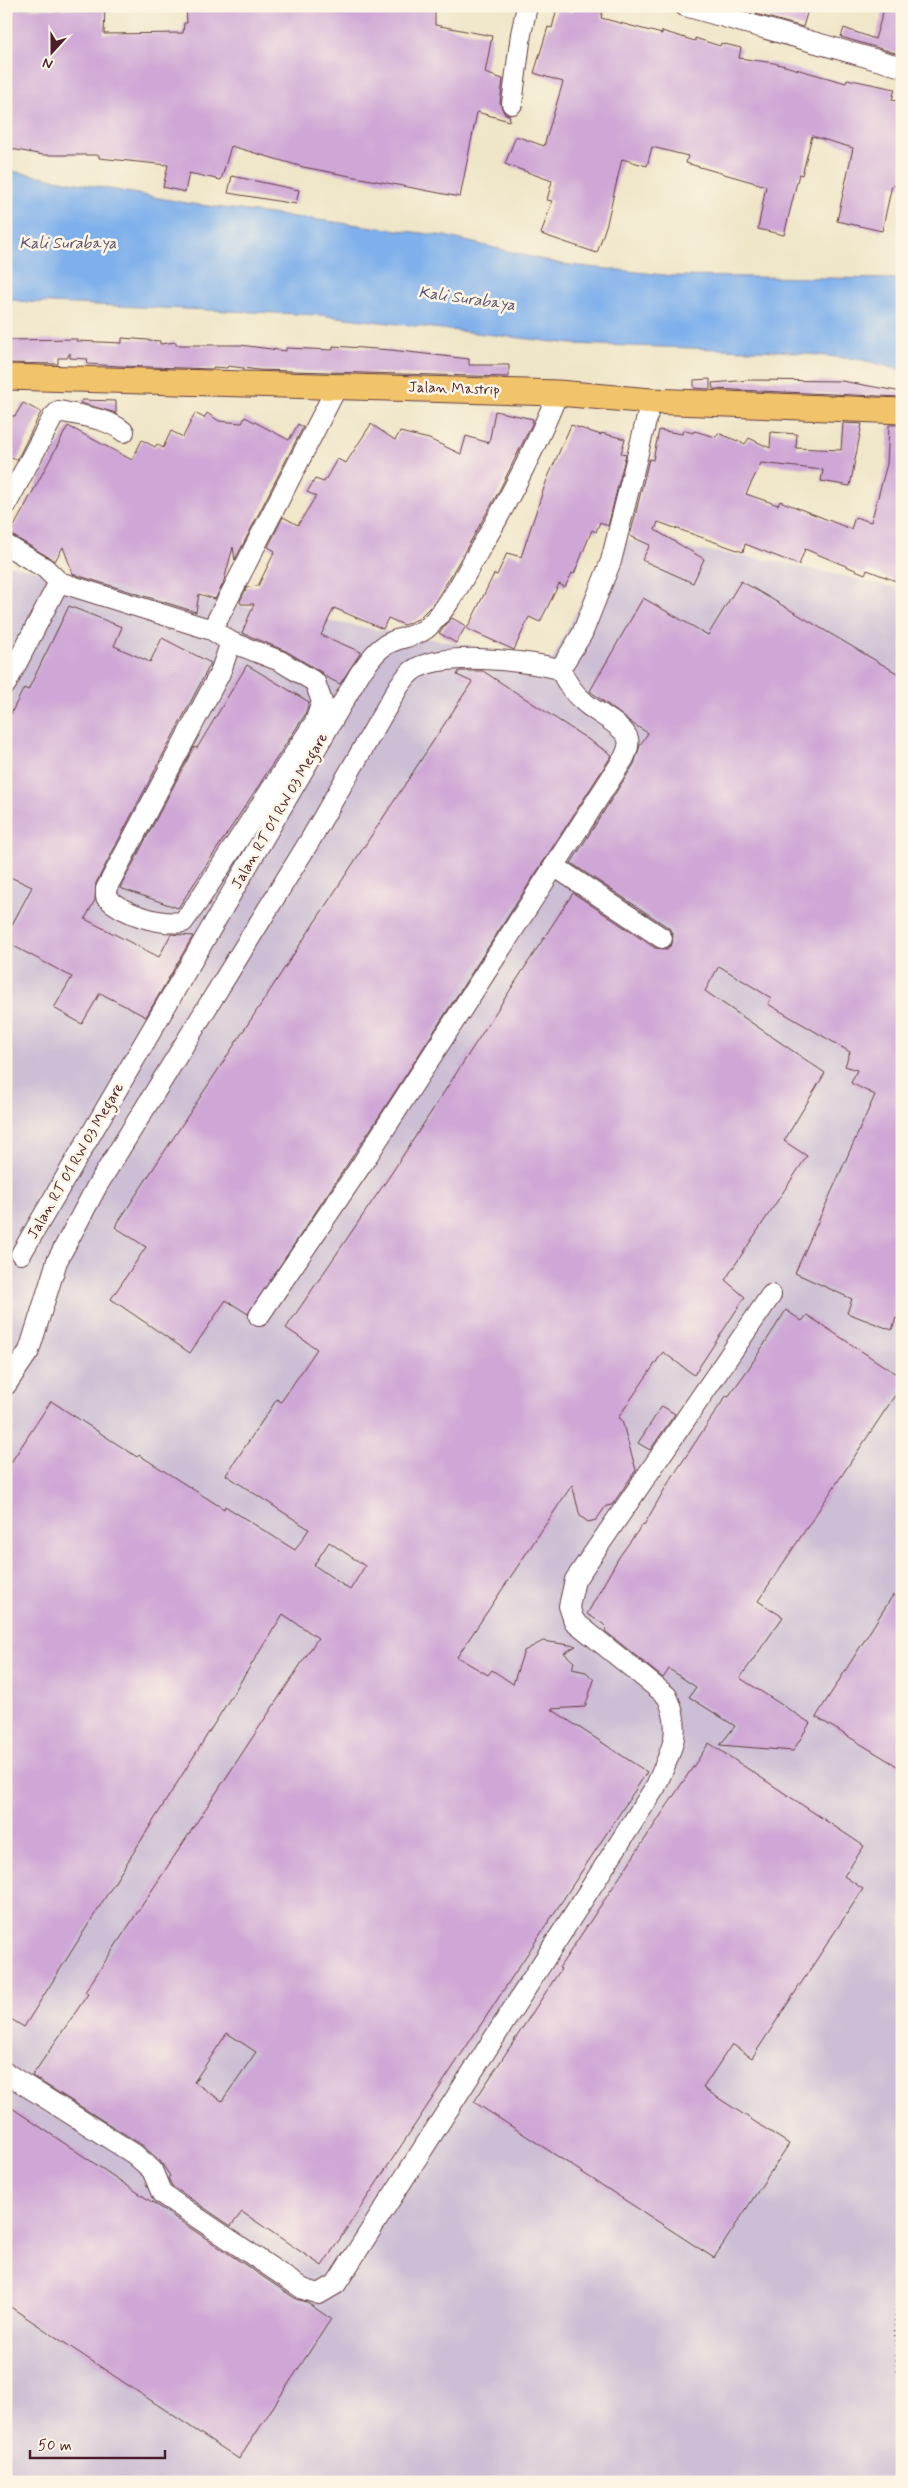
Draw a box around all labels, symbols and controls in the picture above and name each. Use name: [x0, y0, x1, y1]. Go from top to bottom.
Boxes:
north arrow: [28, 28, 78, 78]
text: N: [40, 53, 55, 73]
water label: Kali Surabaya: [19, 233, 117, 254]
water label: Kali Surabaya: [417, 282, 517, 316]
street label: Jalan Mastrip: [408, 377, 500, 401]
street label: Jalan RT 01 RW 03 Megare: [227, 729, 334, 893]
street label: Jalan RT 01 RW 03 Megare: [23, 1079, 130, 1243]
scale bar: [30, 2428, 165, 2460]
text: 50 m: [38, 2436, 72, 2456]

